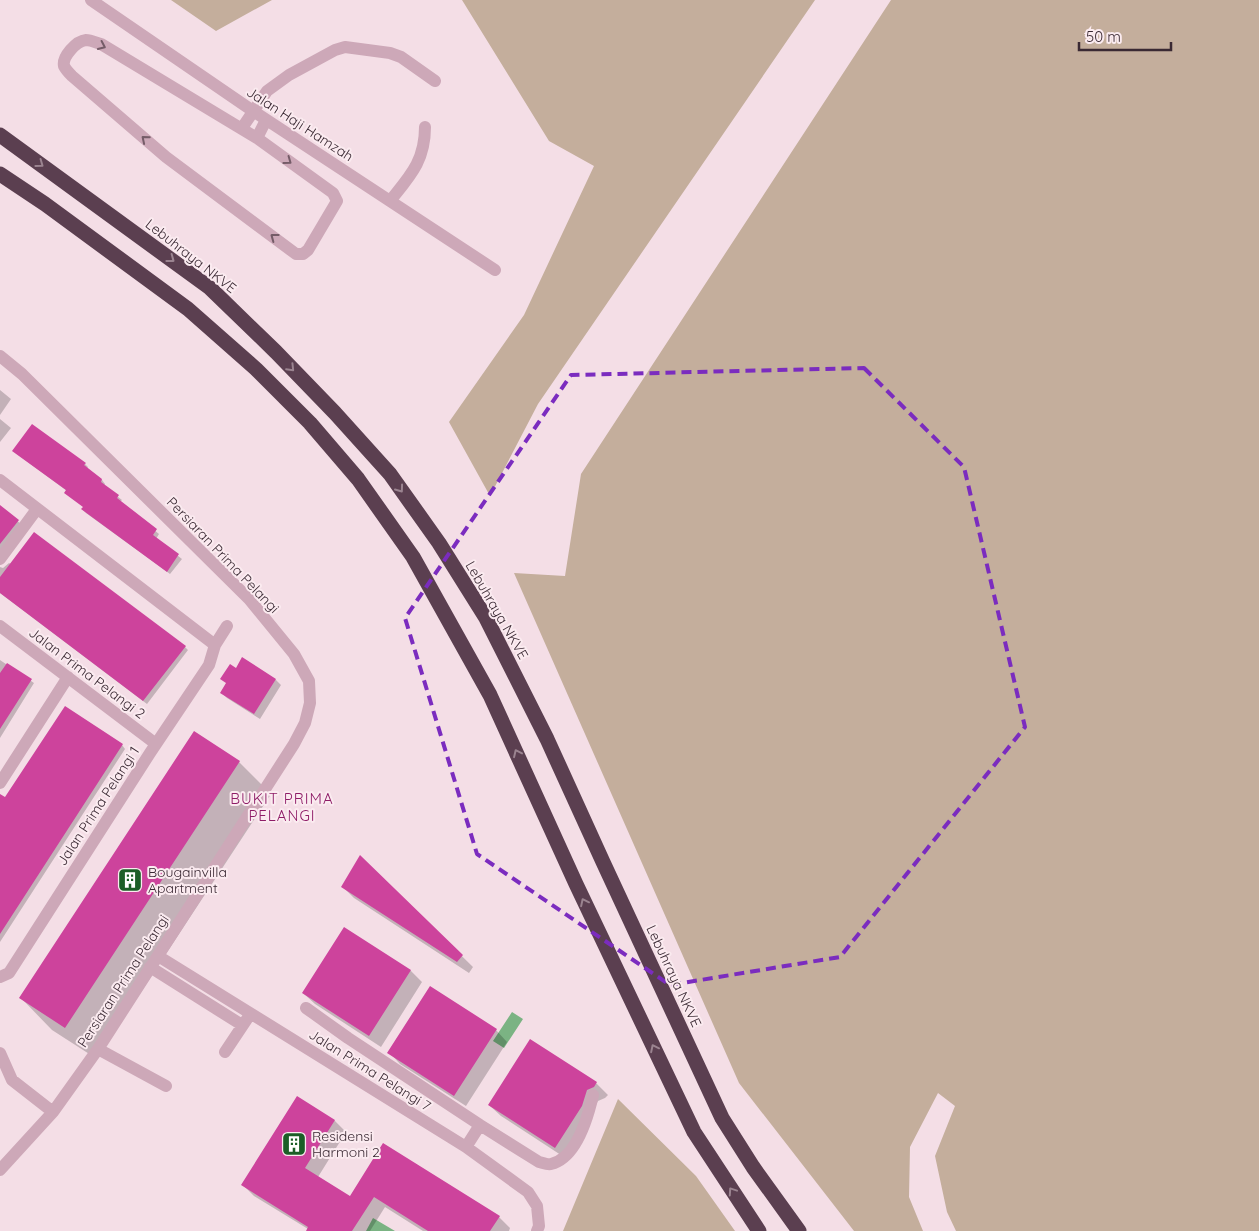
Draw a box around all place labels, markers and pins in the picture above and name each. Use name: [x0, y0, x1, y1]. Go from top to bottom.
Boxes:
place label: Bougainvilla Apartment: [148, 863, 227, 897]
building icon: Bougainvilla Apartment: [117, 867, 143, 893]
place label: Residensi Harmoni 2: [312, 1127, 380, 1161]
building icon: Residensi Harmoni 2: [281, 1131, 307, 1157]

